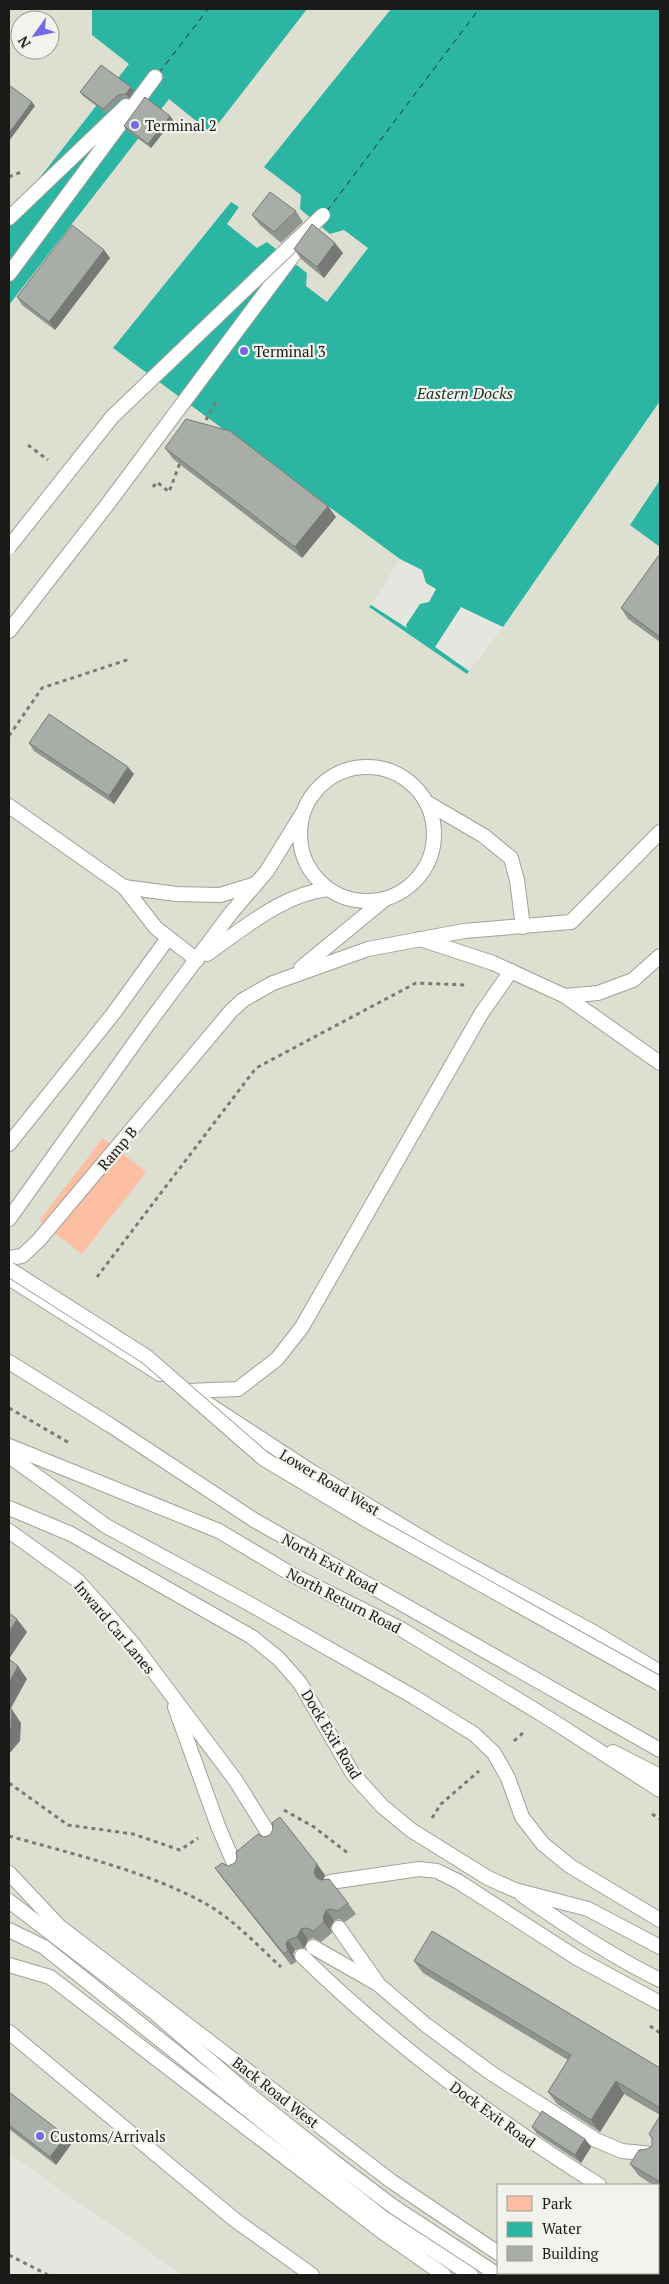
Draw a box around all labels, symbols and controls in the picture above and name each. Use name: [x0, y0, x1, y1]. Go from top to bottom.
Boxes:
north arrow: [10, 10, 60, 60]
text: N: [13, 32, 35, 52]
place label: Terminal 2: [145, 115, 217, 135]
marker: Terminal 2: [129, 119, 141, 131]
place label: Terminal 3: [254, 341, 326, 361]
marker: Terminal 3: [238, 345, 250, 357]
water label: Eastern Docks: [416, 382, 514, 404]
street label: Ramp B: [93, 1122, 141, 1174]
street label: Lower Road West: [276, 1444, 384, 1520]
street label: North Exit Road: [278, 1528, 382, 1598]
street label: North Return Road: [283, 1563, 405, 1637]
street label: Inward Car Lanes: [70, 1576, 160, 1678]
street label: Dock Exit Road: [297, 1686, 367, 1782]
street label: Back Road West: [228, 2052, 324, 2132]
street label: Dock Exit Road: [446, 2076, 540, 2152]
place label: Customs/Arrivals: [50, 2126, 166, 2146]
marker: Customs/Arrivals: [34, 2130, 46, 2142]
legend: [497, 2184, 659, 2274]
text: Park: [542, 2193, 572, 2213]
text: Water: [542, 2218, 582, 2238]
text: Building: [542, 2243, 600, 2263]

